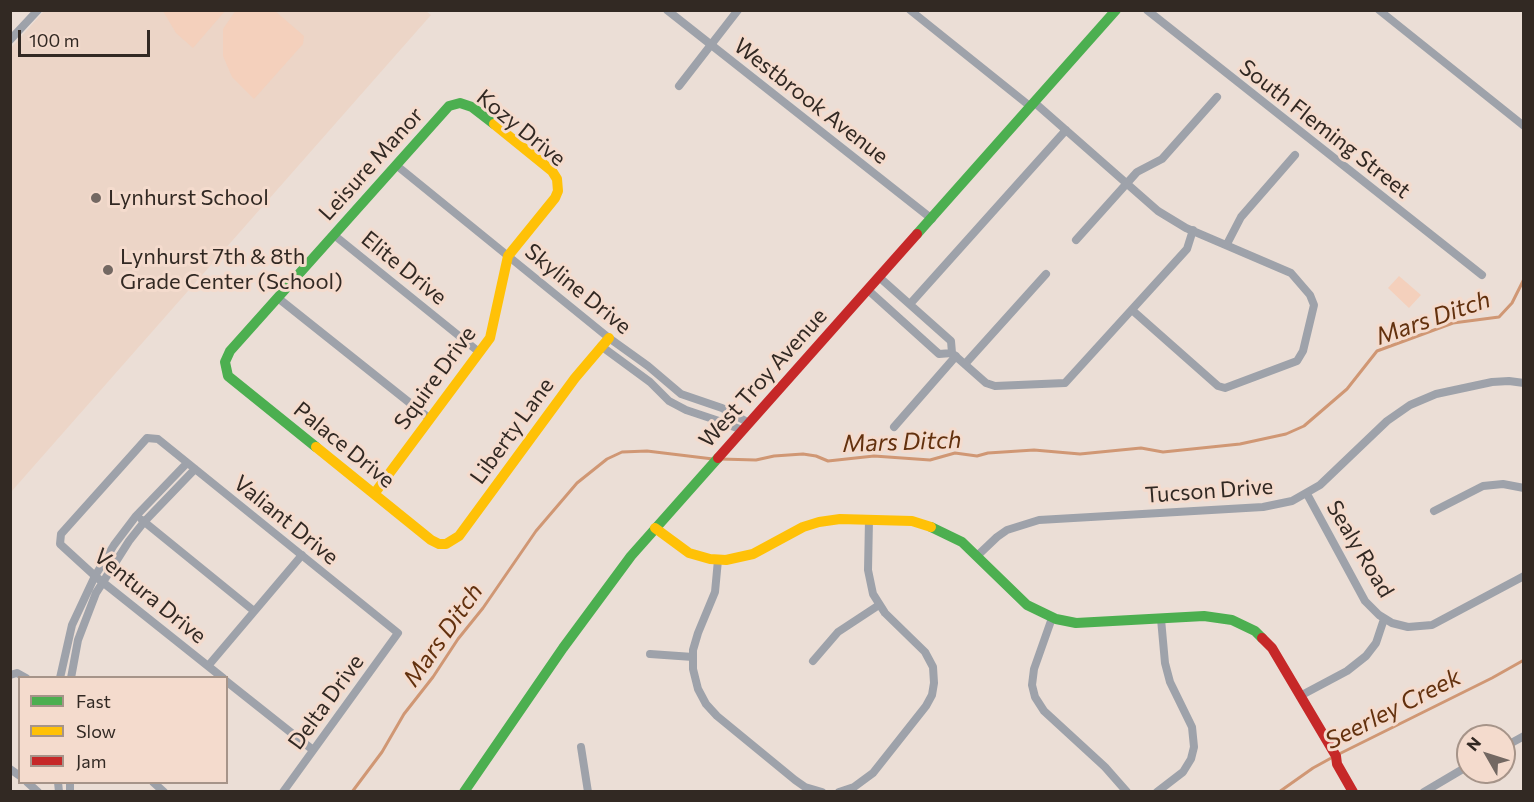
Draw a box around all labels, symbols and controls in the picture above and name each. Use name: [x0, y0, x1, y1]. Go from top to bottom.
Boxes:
scale bar: [21, 18, 153, 56]
text: 100 m: [29, 29, 79, 51]
street label: Westbrook Avenue: [729, 33, 893, 169]
street label: South Fleming Street: [1234, 54, 1416, 204]
street label: Kozy Drive: [471, 84, 571, 172]
street label: Leisure Manor: [313, 102, 429, 226]
place label: Lynhurst School: [108, 185, 269, 211]
marker: Lynhurst School: [89, 191, 103, 205]
street label: Elite Drive: [356, 226, 452, 310]
street label: Skyline Drive: [520, 238, 636, 340]
place label: Lynhurst 7th & 8th Grade Center (School): [120, 244, 343, 296]
marker: Lynhurst 7th & 8th Grade Center (School): [101, 263, 115, 277]
water label: Mars Ditch: [1372, 285, 1494, 351]
street label: West Troy Avenue: [694, 303, 832, 453]
street label: Squire Drive: [389, 321, 481, 435]
street label: Liberty Lane: [465, 373, 559, 489]
street label: Palace Drive: [288, 396, 400, 494]
water label: Mars Ditch: [842, 426, 962, 458]
street label: Valiant Drive: [228, 470, 344, 570]
street label: Tucson Drive: [1144, 473, 1274, 509]
street label: Sealy Road: [1321, 496, 1399, 602]
street label: Ventura Drive: [89, 543, 211, 649]
water label: Mars Ditch: [397, 578, 489, 692]
street label: Delta Drive: [283, 649, 369, 755]
water label: Seerley Creek: [1320, 662, 1466, 756]
legend: [18, 676, 228, 784]
text: Fast: [76, 690, 111, 712]
text: Slow: [76, 720, 116, 742]
north arrow: [1456, 724, 1516, 784]
text: N: [1462, 733, 1484, 754]
text: Jam: [76, 750, 106, 772]

